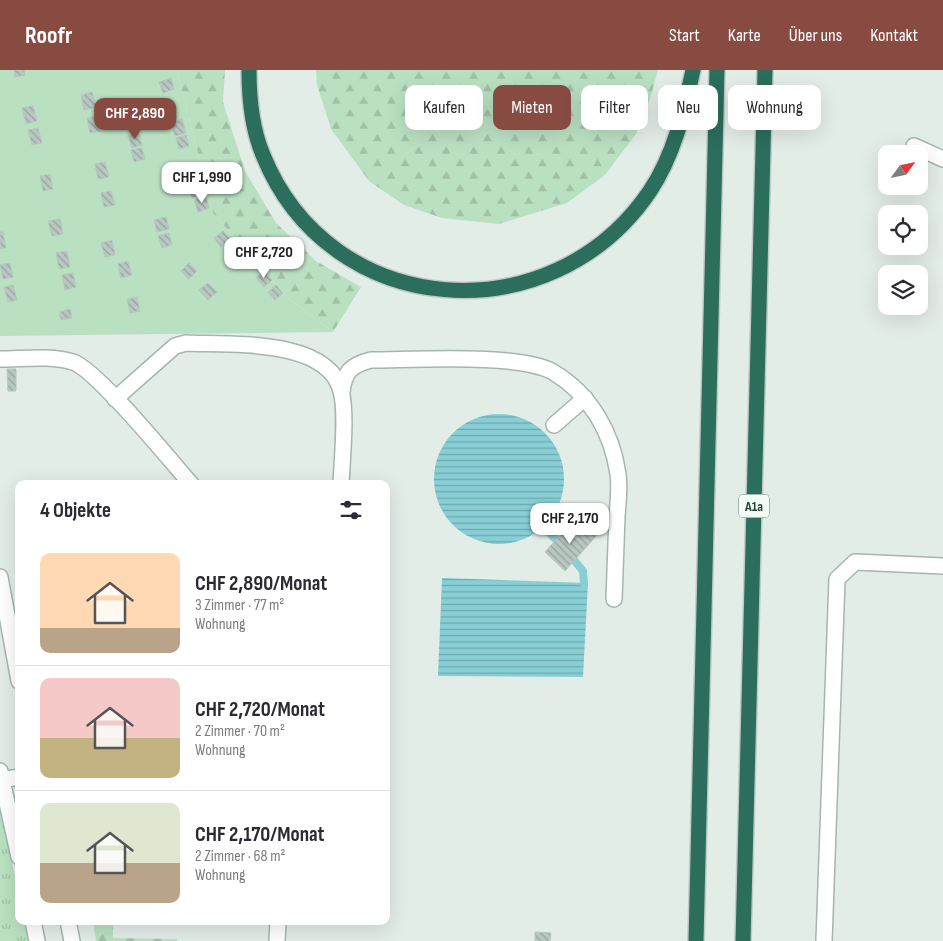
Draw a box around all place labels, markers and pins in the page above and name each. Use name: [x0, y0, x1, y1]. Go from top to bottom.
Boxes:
pin: CHF 2,890: [78, 98, 192, 140]
pin: CHF 1,990: [145, 162, 259, 204]
pin: CHF 2,720: [207, 236, 321, 279]
pin: CHF 2,170: [513, 502, 627, 545]

